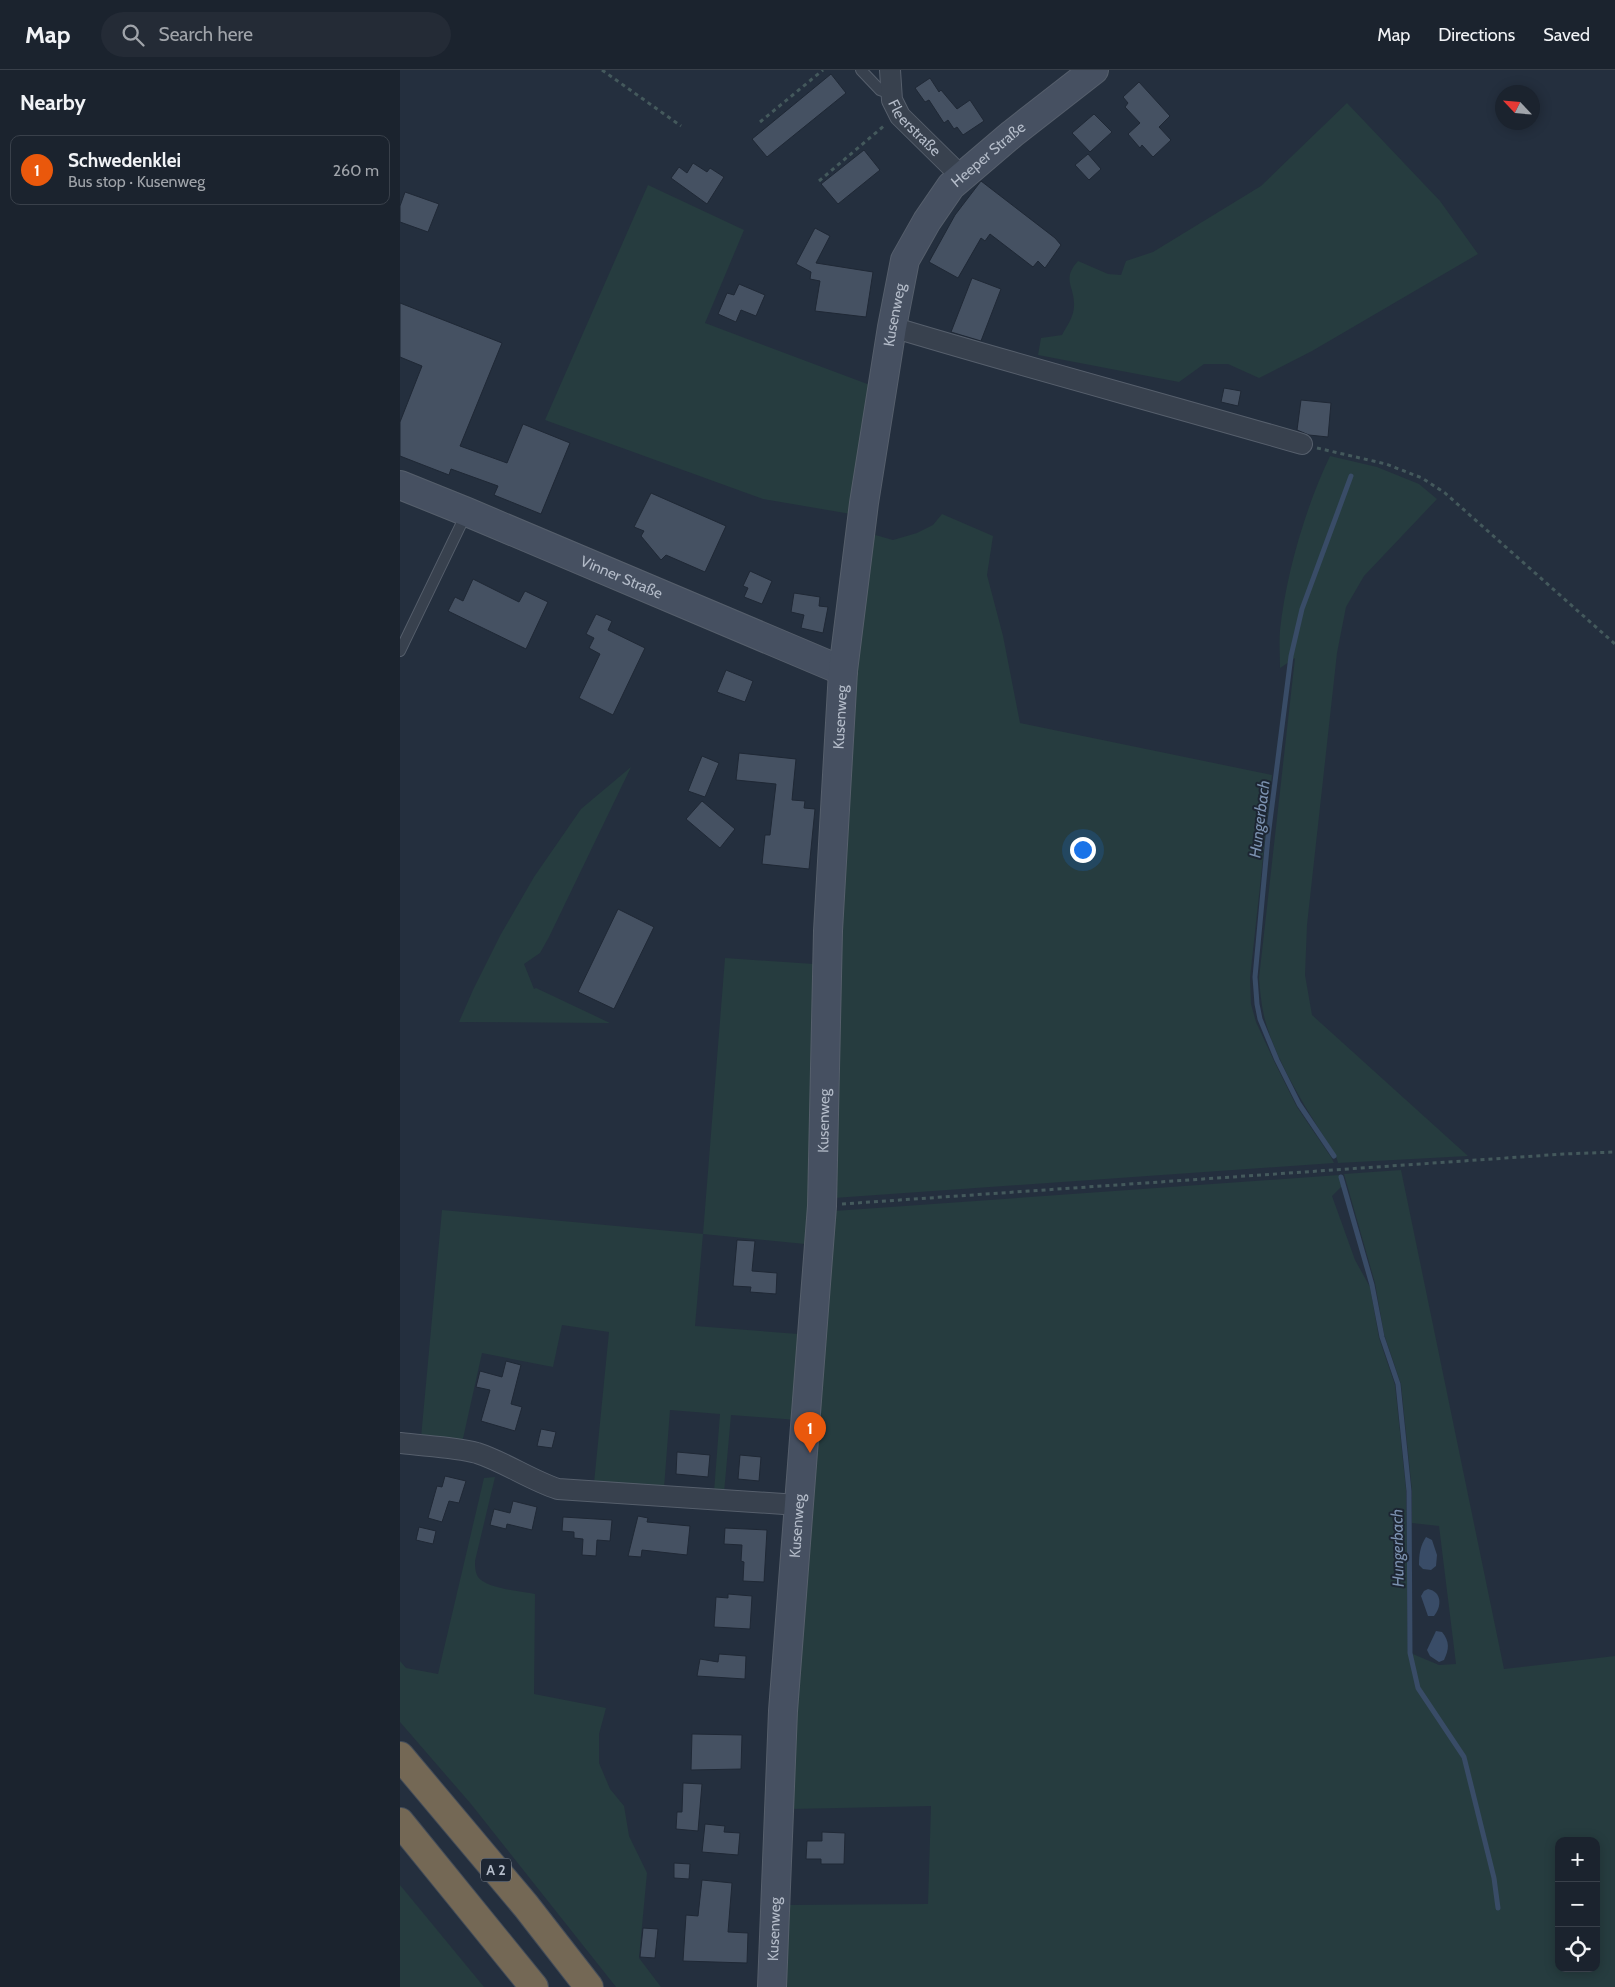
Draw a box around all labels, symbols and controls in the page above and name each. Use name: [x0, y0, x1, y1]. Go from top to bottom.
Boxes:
search box: [101, 12, 451, 57]
text: Map: [25, 20, 71, 49]
icon: search: [119, 21, 147, 49]
text: Search here: [159, 23, 253, 46]
text: Map: [1377, 24, 1410, 46]
text: Directions: [1438, 24, 1515, 46]
text: Saved: [1543, 24, 1590, 46]
north arrow: [1495, 85, 1540, 130]
text: Nearby: [20, 90, 86, 115]
street label: Fleerstraße: [884, 96, 945, 160]
street label: Heeper Straße: [947, 118, 1029, 191]
text: Schwedenklei: [68, 149, 181, 172]
text: 1: [34, 161, 40, 180]
text: 260 m: [333, 161, 379, 180]
text: Bus stop · Kusenweg: [68, 172, 205, 191]
street label: Kusenweg: [880, 281, 909, 348]
street label: Vinner Straße: [578, 552, 666, 603]
street label: Kusenweg: [830, 684, 851, 750]
water label: Hungerbach: [1245, 779, 1274, 859]
your location: [1070, 837, 1096, 863]
street label: Kusenweg: [814, 1088, 834, 1153]
pin: 1: [794, 1412, 826, 1453]
street label: Kusenweg: [786, 1493, 809, 1558]
water label: Hungerbach: [1387, 1509, 1408, 1587]
map controls: [1555, 1837, 1600, 1972]
button: +: [1555, 1837, 1600, 1882]
road number: A 2: [481, 1858, 511, 1882]
button: −: [1555, 1882, 1600, 1927]
street label: Kusenweg: [764, 1896, 785, 1961]
button: locate: [1555, 1927, 1600, 1972]

